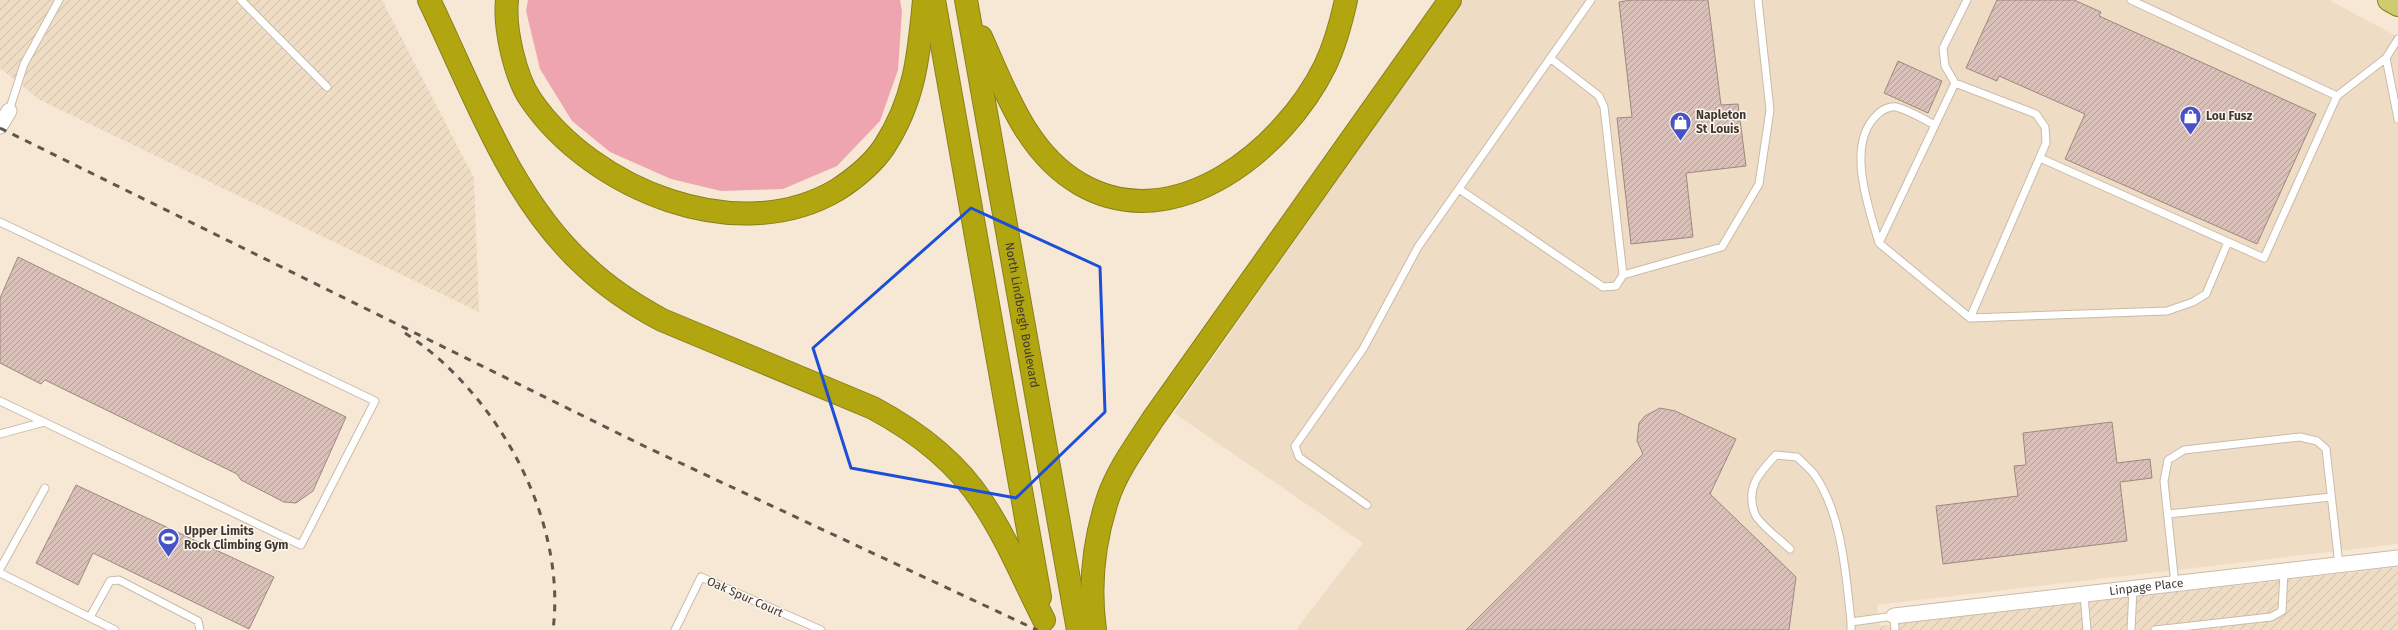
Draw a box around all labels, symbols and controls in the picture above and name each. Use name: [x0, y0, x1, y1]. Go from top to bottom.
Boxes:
shop icon: Lou Fusz: [2178, 103, 2204, 136]
place label: Napleton St Louis: [1696, 108, 1746, 136]
shop icon: Napleton St Louis: [1668, 109, 1694, 142]
place label: Lou Fusz: [2206, 109, 2253, 123]
street label: North Lindbergh Boulevard: [1002, 241, 1042, 389]
place label: Upper Limits Rock Climbing Gym: [184, 524, 288, 552]
sports icon: Upper Limits Rock Climbing Gym: [155, 525, 181, 558]
street label: Oak Spur Court: [705, 574, 786, 620]
street label: Linpage Place: [2108, 576, 2184, 598]

